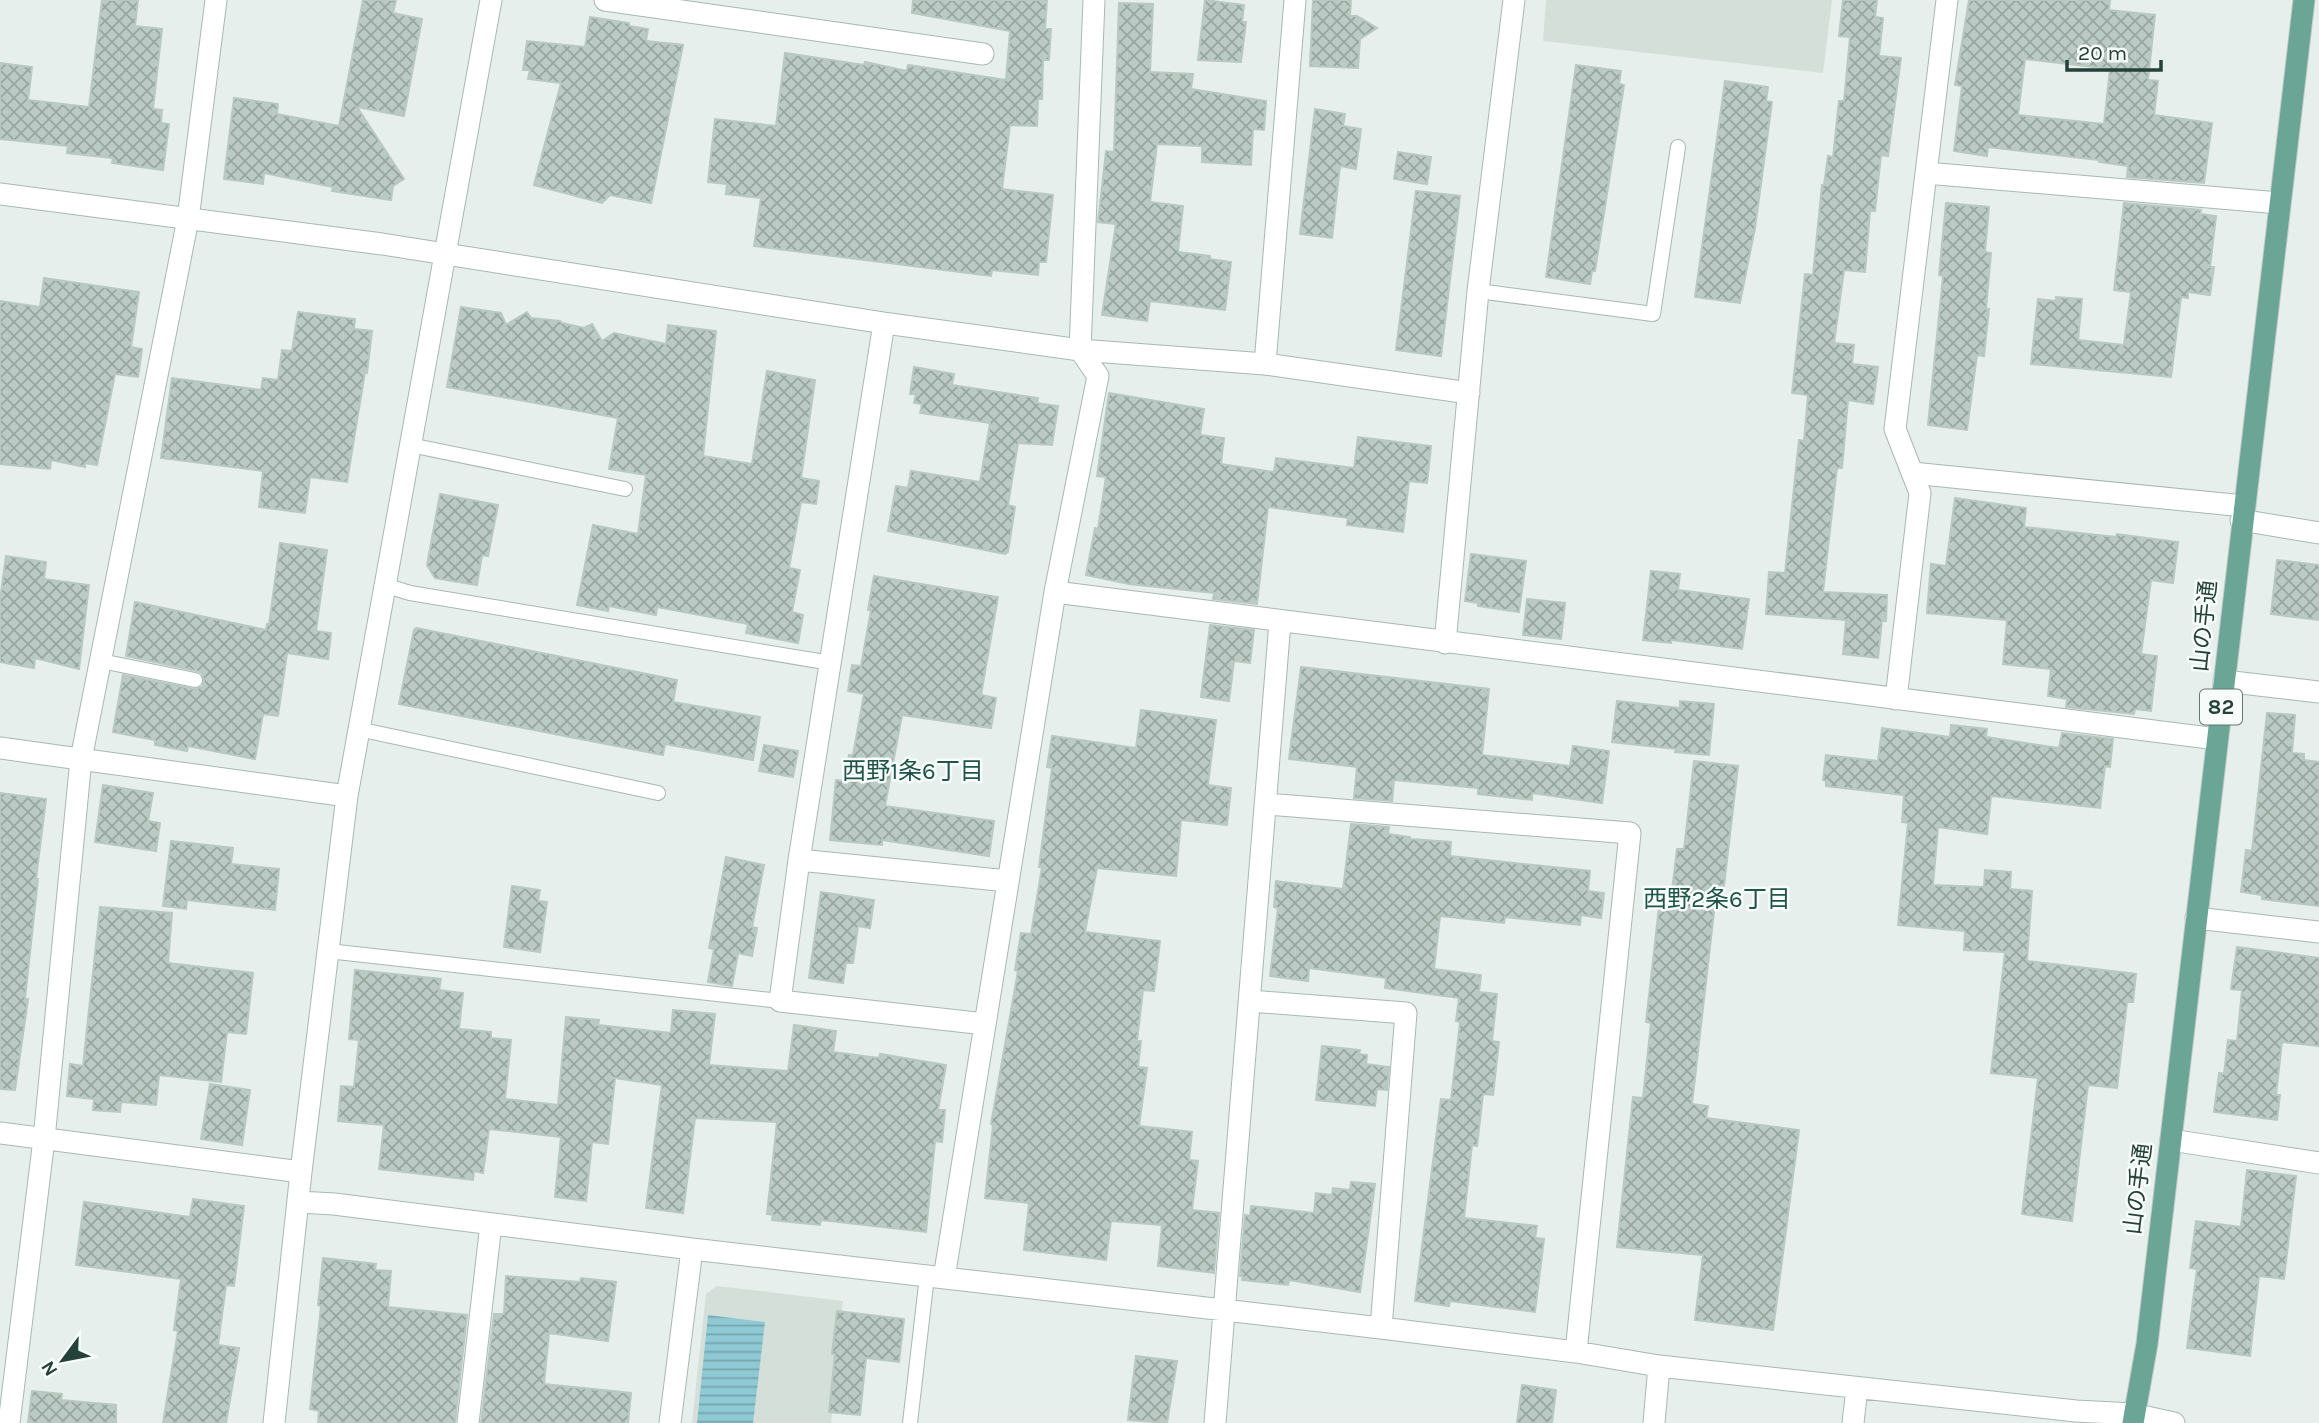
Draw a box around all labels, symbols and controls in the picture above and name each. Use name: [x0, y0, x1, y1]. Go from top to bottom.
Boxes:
scale bar: [2067, 28, 2162, 72]
text: 20 m: [2078, 41, 2127, 65]
street label: 山の手通: [2186, 579, 2222, 673]
road number: 82: [2200, 690, 2242, 724]
district label: 西野1条6丁目: [842, 757, 984, 785]
district label: 西野2条6丁目: [1643, 885, 1791, 913]
street label: 山の手通: [2119, 1142, 2157, 1236]
north arrow: [28, 1325, 98, 1395]
text: N: [36, 1357, 62, 1380]

